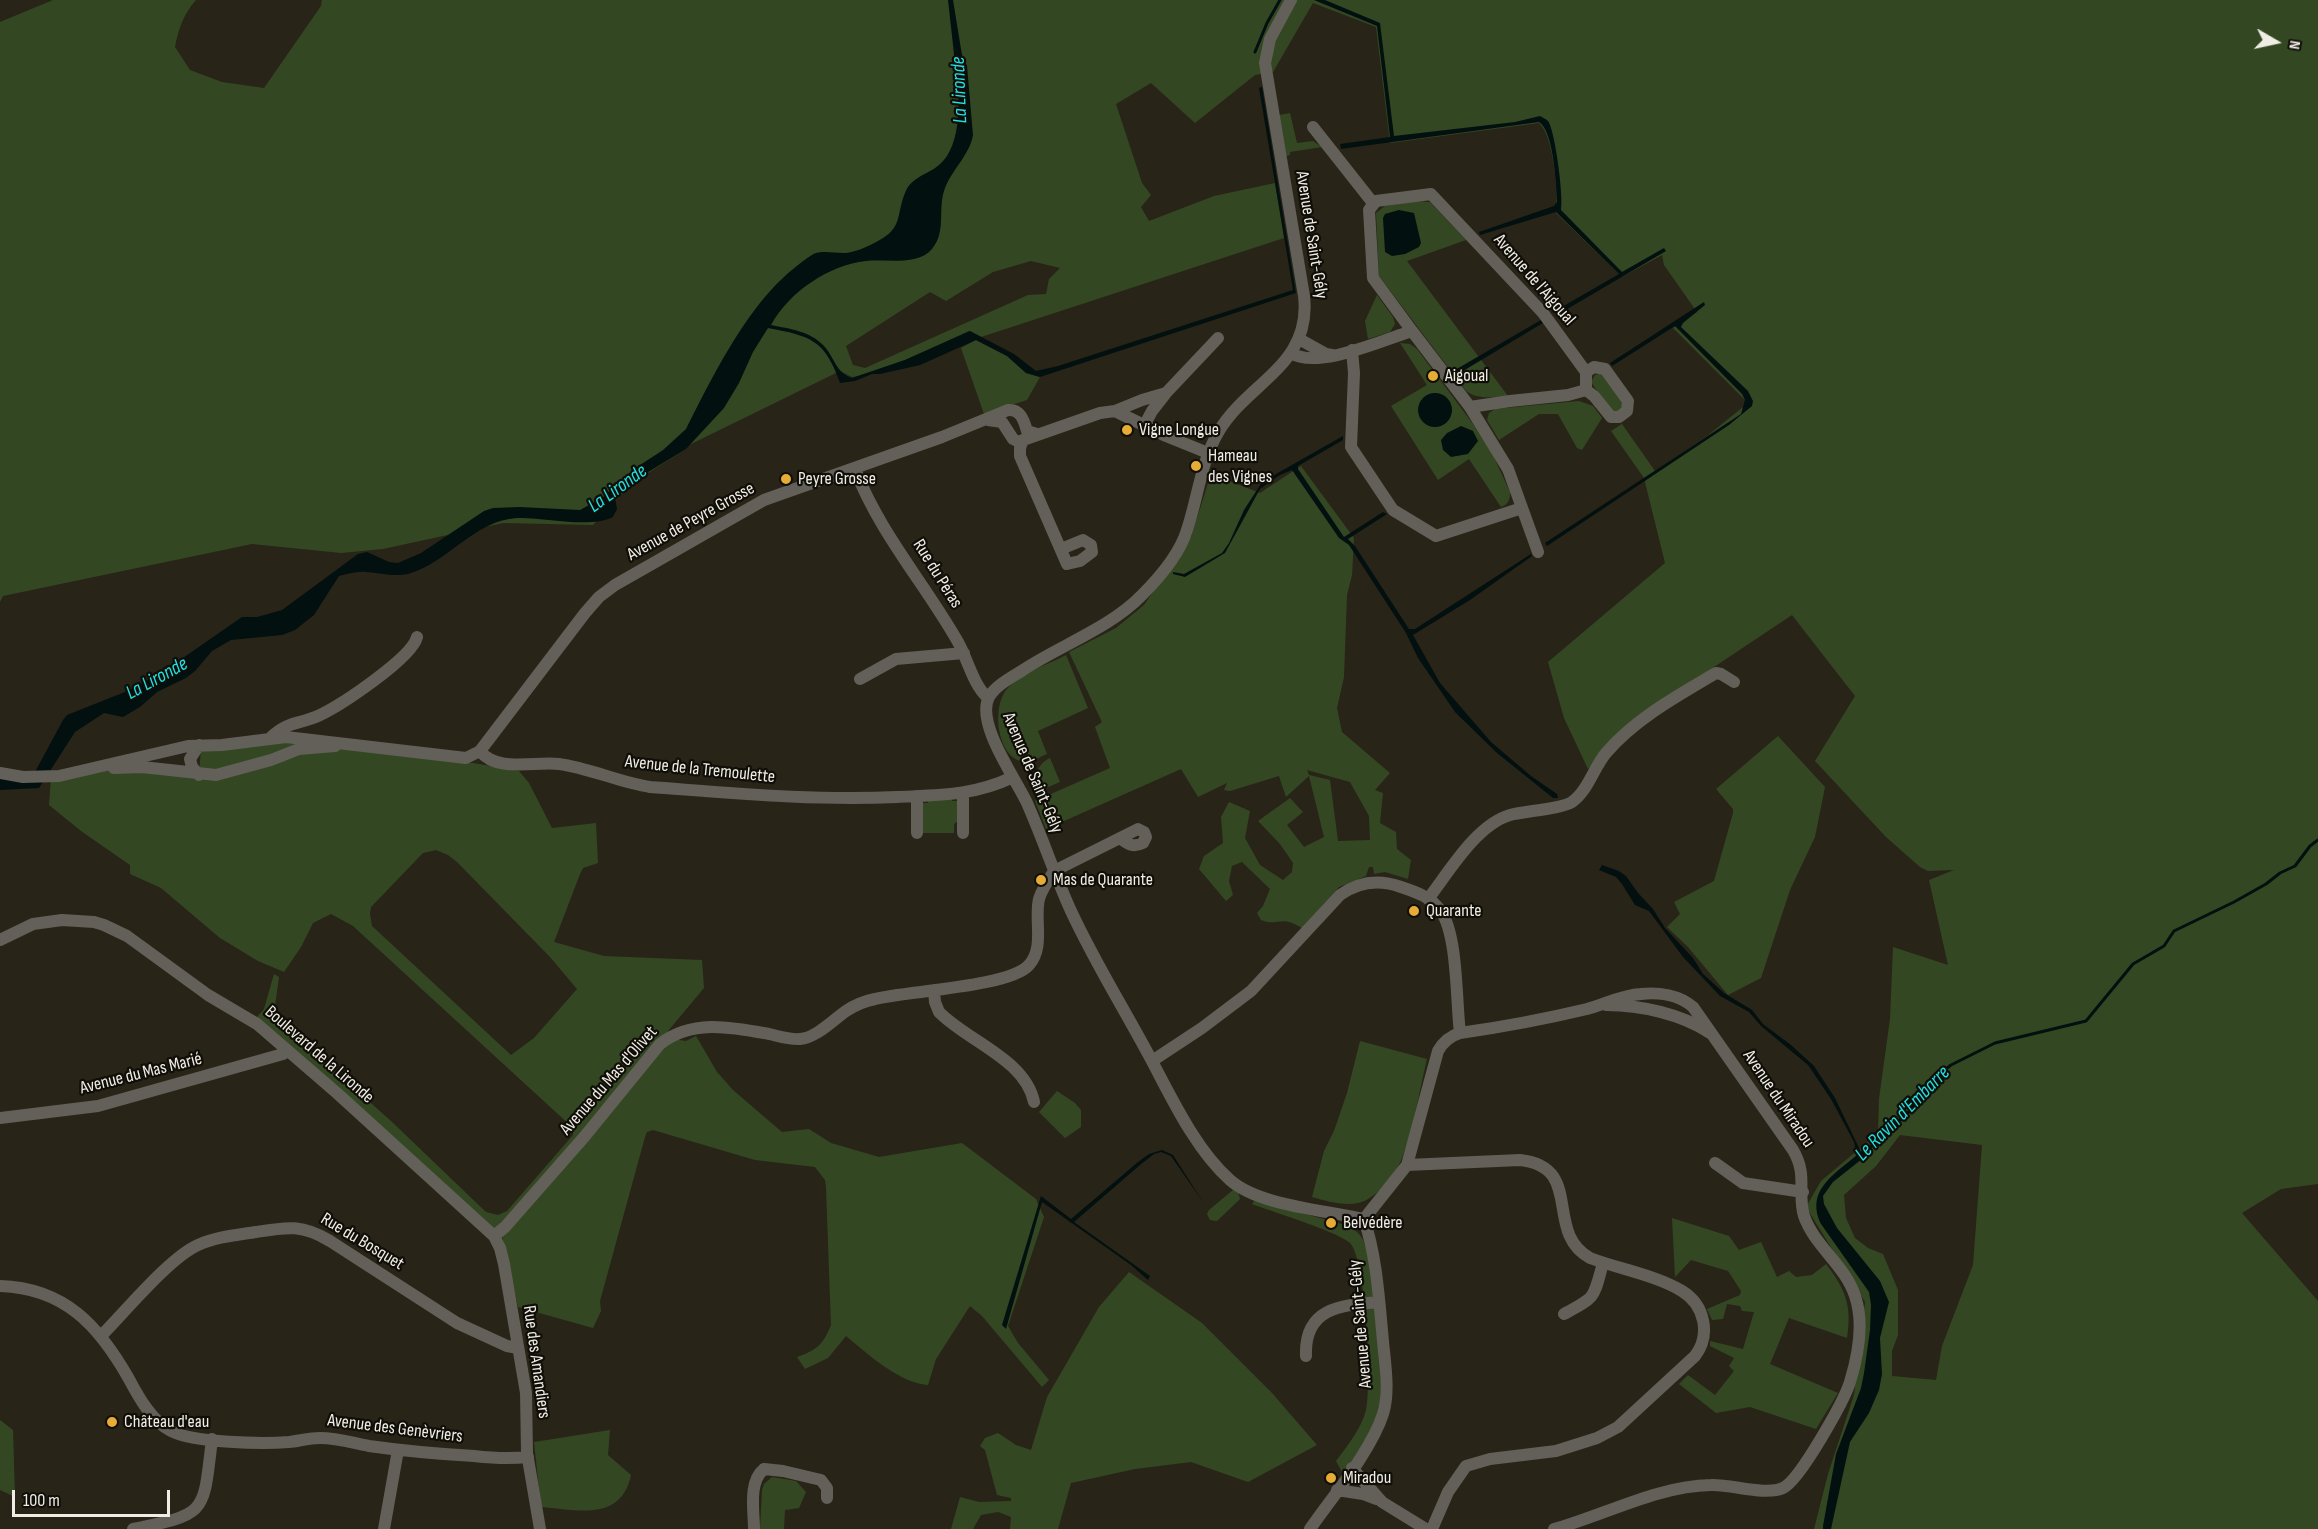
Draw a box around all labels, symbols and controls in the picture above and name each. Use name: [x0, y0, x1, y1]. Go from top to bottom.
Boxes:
north arrow: [2246, 12, 2306, 72]
text: N: [2284, 39, 2304, 51]
water label: La Lironde: [947, 56, 973, 124]
street label: Avenue de Saint-Gély: [1290, 170, 1332, 300]
street label: Avenue de l'Aigoual: [1488, 230, 1580, 330]
place label: Aigoual: [1445, 365, 1488, 387]
marker: Aigoual: [1426, 369, 1440, 383]
place label: Vigne Longue: [1139, 419, 1219, 441]
marker: Vigne Longue: [1120, 423, 1134, 437]
place label: Hameau des Vignes: [1208, 445, 1272, 488]
marker: Hameau des Vignes: [1189, 459, 1203, 473]
water label: La Lironde: [584, 460, 652, 518]
place label: Peyre Grosse: [798, 468, 876, 490]
marker: Peyre Grosse: [779, 472, 793, 486]
street label: Avenue de Peyre Grosse: [623, 478, 759, 566]
street label: Rue du Péras: [907, 536, 967, 612]
water label: La Lironde: [122, 652, 192, 706]
street label: Avenue de Saint-Gély: [997, 709, 1067, 837]
street label: Avenue de la Tremoulette: [624, 751, 776, 789]
place label: Mas de Quarante: [1053, 869, 1153, 891]
marker: Mas de Quarante: [1034, 873, 1048, 887]
place label: Quarante: [1426, 900, 1482, 922]
marker: Quarante: [1407, 904, 1421, 918]
street label: Boulevard de la Lironde: [260, 1002, 378, 1108]
street label: Avenue du Mas d'Olivet: [556, 1022, 662, 1140]
street label: Avenue du Miradou: [1737, 1046, 1819, 1152]
street label: Avenue du Mas Marié: [78, 1048, 204, 1100]
water label: Le Ravin d'Embarre: [1851, 1062, 1955, 1166]
street label: Rue du Bosquet: [316, 1209, 408, 1275]
place label: Belvédère: [1343, 1212, 1403, 1234]
marker: Belvédère: [1324, 1216, 1338, 1230]
street label: Avenue de Saint-Gély: [1345, 1259, 1377, 1389]
street label: Rue des Amandiers: [517, 1304, 555, 1420]
street label: Avenue des Genèvriers: [326, 1410, 464, 1448]
place label: Château d'eau: [124, 1411, 209, 1433]
marker: Château d'eau: [105, 1415, 119, 1429]
place label: Miradou: [1343, 1467, 1391, 1489]
marker: Miradou: [1324, 1471, 1338, 1485]
scale bar: [15, 1478, 172, 1516]
text: 100 m: [23, 1490, 60, 1511]

